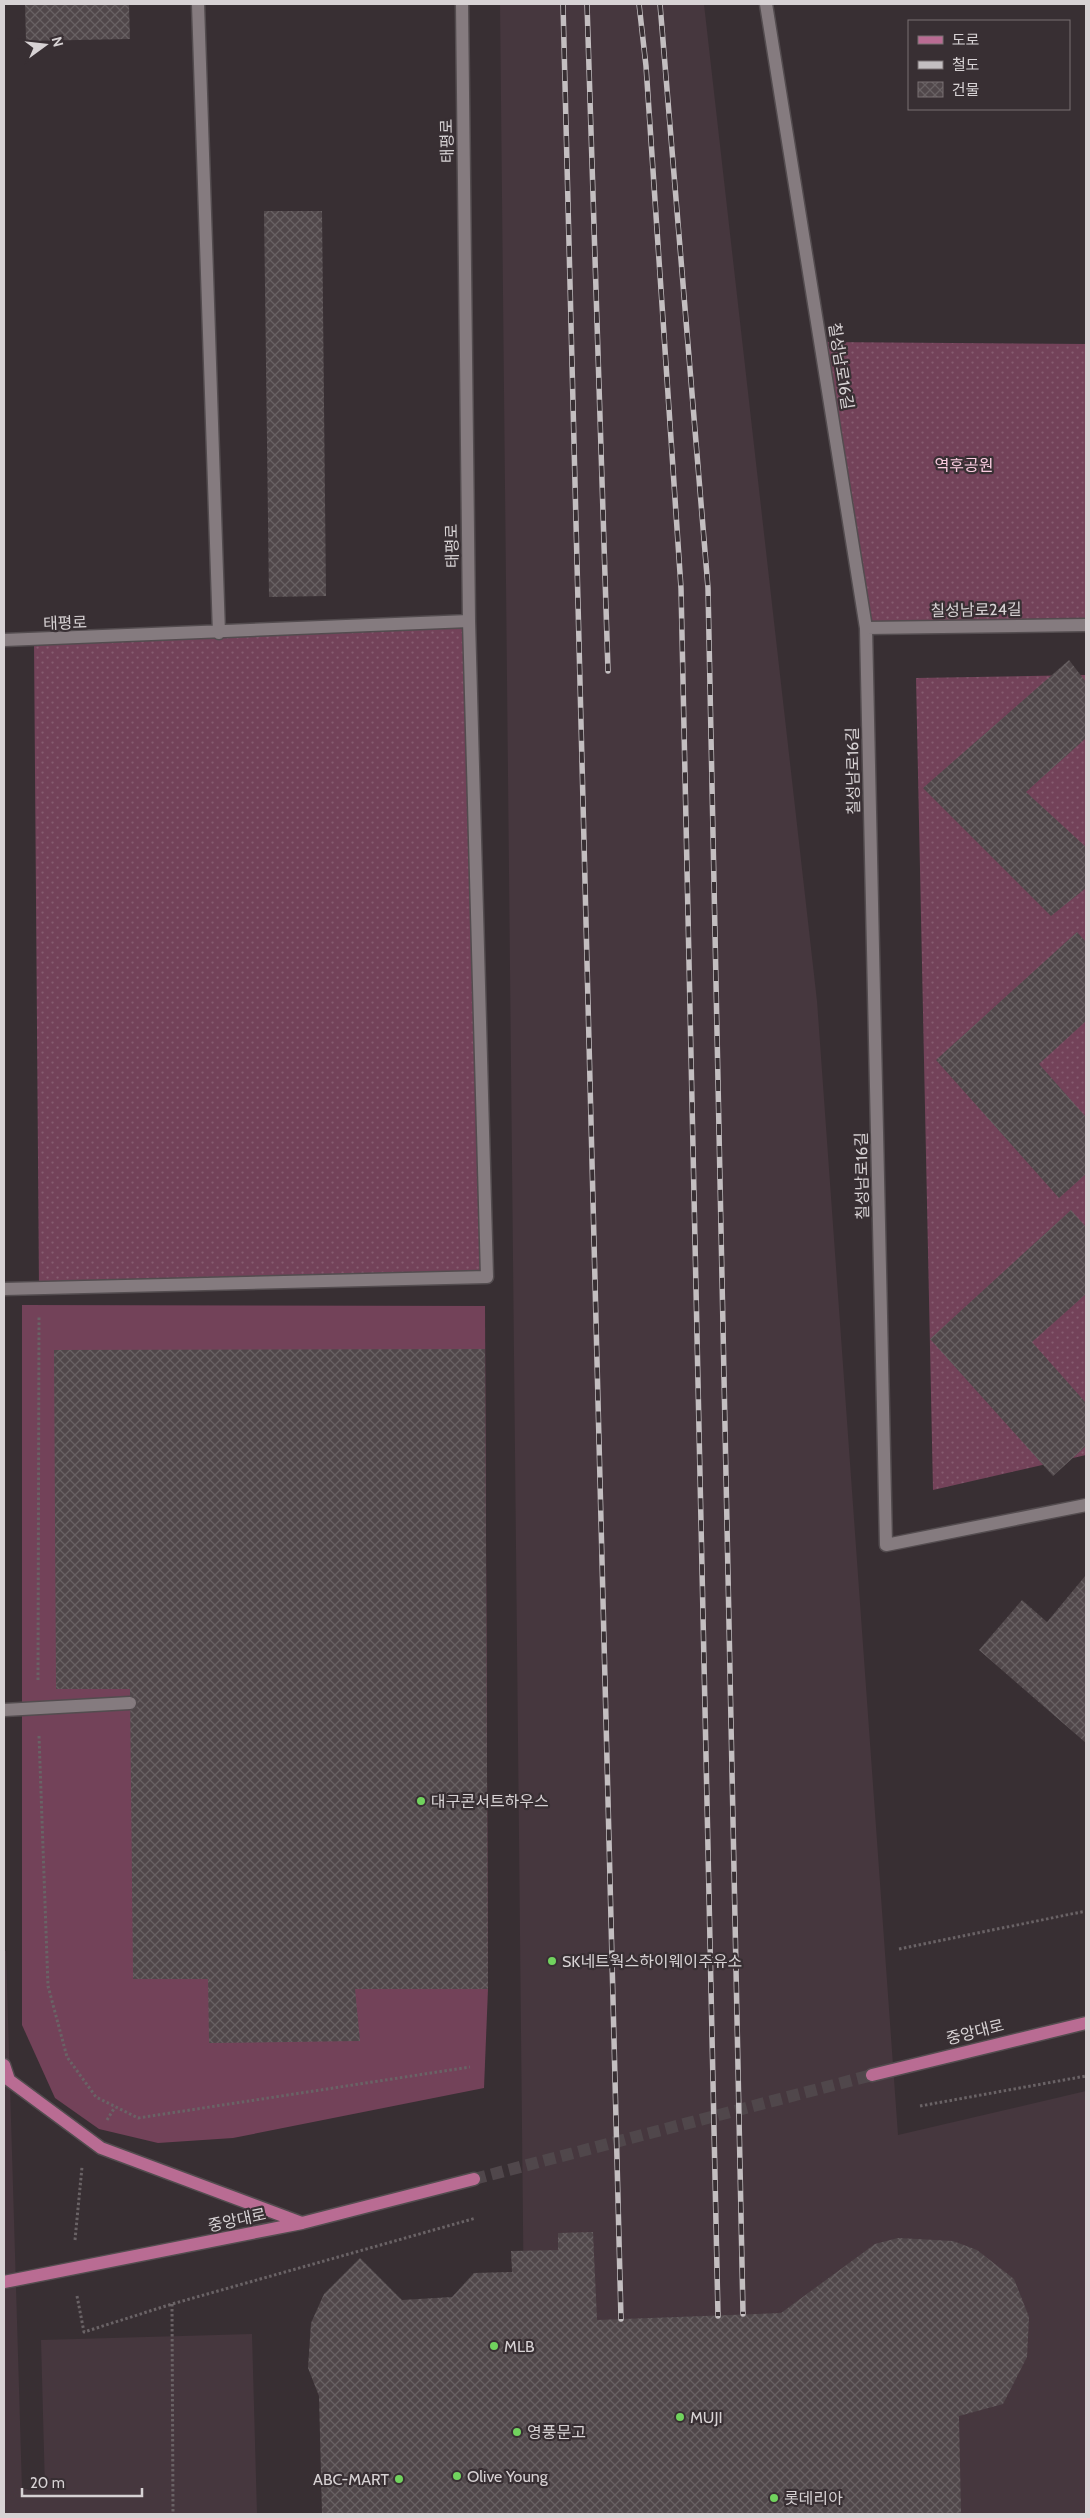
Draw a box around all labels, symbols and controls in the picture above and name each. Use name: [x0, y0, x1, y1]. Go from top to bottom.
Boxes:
north arrow: [20, 20, 70, 70]
legend: [908, 20, 1070, 110]
text: 도로: [952, 31, 980, 49]
text: N: [48, 35, 68, 49]
text: 철도: [952, 56, 980, 74]
text: 건물: [952, 81, 980, 99]
street label: 태평로: [437, 118, 457, 163]
street label: 칠성남로16길: [825, 321, 857, 411]
park label: 역후공원: [935, 456, 993, 475]
street label: 태평로: [442, 523, 462, 568]
street label: 칠성남로24길: [930, 600, 1022, 620]
street label: 태평로: [43, 613, 88, 633]
street label: 칠성남로16길: [843, 727, 863, 815]
street label: 칠성남로16길: [852, 1132, 872, 1220]
place label: 대구콘서트하우스: [431, 1792, 549, 1811]
marker: 대구콘서트하우스: [415, 1795, 427, 1807]
place label: SK네트웍스하이웨이주유소: [562, 1952, 742, 1971]
marker: SK네트웍스하이웨이주유소: [546, 1955, 558, 1967]
street label: 중앙대로: [944, 2016, 1006, 2048]
street label: 중앙대로: [206, 2205, 268, 2235]
place label: MLB: [504, 2337, 535, 2356]
marker: MLB: [488, 2340, 500, 2352]
place label: MUJI: [690, 2408, 723, 2427]
marker: MUJI: [674, 2411, 686, 2423]
place label: 영풍문고: [527, 2423, 586, 2442]
marker: 영풍문고: [511, 2426, 523, 2438]
scale bar: [22, 2466, 142, 2498]
place label: Olive Young: [467, 2467, 549, 2486]
place label: ABC-MART: [313, 2470, 389, 2489]
marker: Olive Young: [451, 2470, 463, 2482]
marker: ABC-MART: [393, 2473, 405, 2485]
text: 20 m: [30, 2474, 65, 2492]
place label: 롯데리아: [784, 2489, 843, 2508]
marker: 롯데리아: [768, 2492, 780, 2504]

